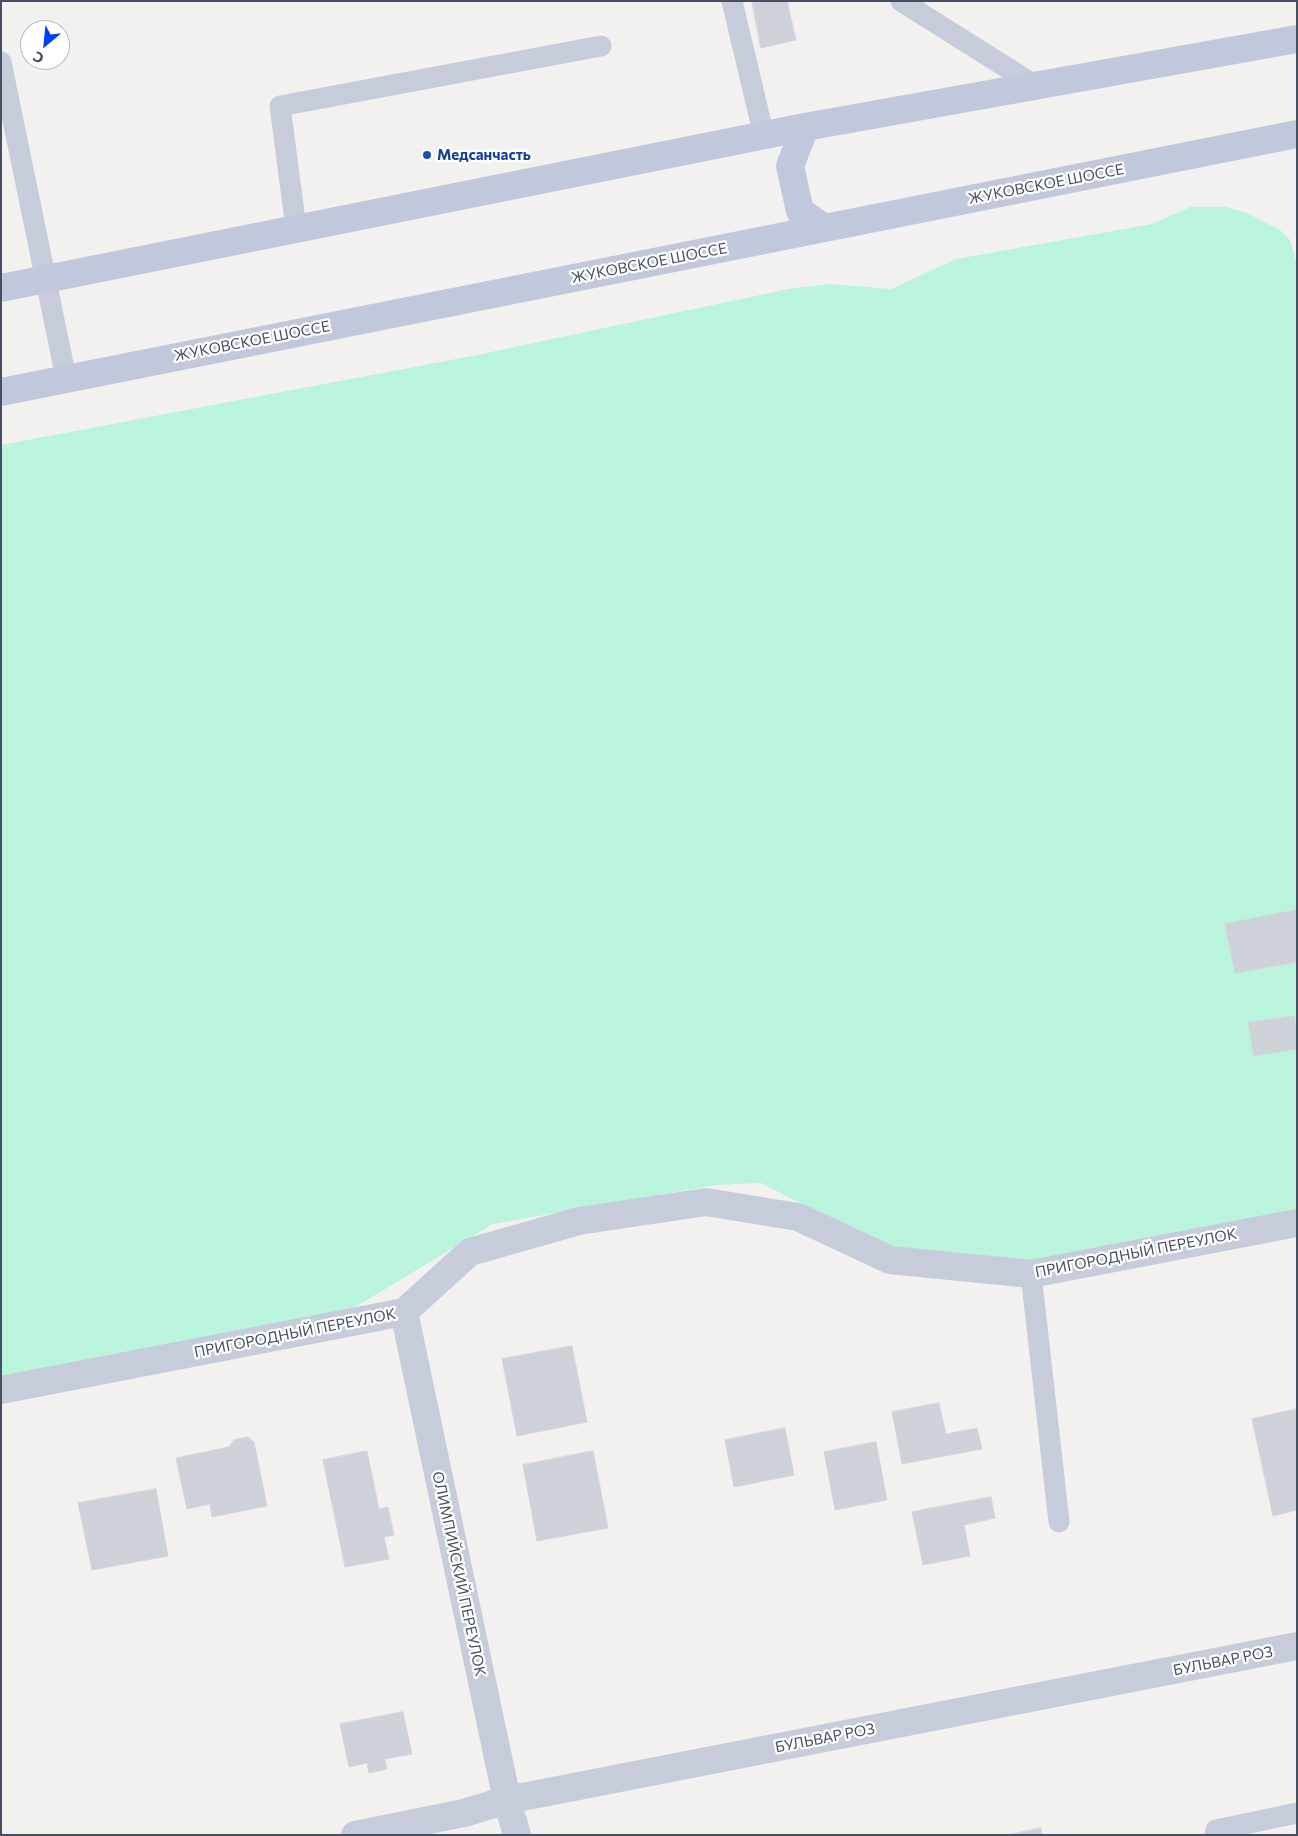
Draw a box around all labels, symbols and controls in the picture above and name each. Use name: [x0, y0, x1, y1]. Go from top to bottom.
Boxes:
north arrow: [20, 20, 70, 70]
text: С: [30, 48, 46, 68]
place label: Медсанчасть: [437, 146, 531, 164]
marker: Медсанчасть: [421, 149, 433, 161]
street label: ЖУКОВСКОЕ ШОССЕ: [967, 160, 1125, 208]
street label: ЖУКОВСКОЕ ШОССЕ: [570, 239, 728, 287]
street label: ЖУКОВСКОЕ ШОССЕ: [173, 317, 331, 365]
street label: ПРИГОРОДНЫЙ ПЕРЕУЛОК: [1034, 1225, 1238, 1281]
street label: ПРИГОРОДНЫЙ ПЕРЕУЛОК: [193, 1305, 397, 1361]
street label: ОЛИМПИЙСКИЙ ПЕРЕУЛОК: [428, 1470, 490, 1678]
street label: БУЛЬВАР РОЗ: [1172, 1643, 1274, 1679]
street label: БУЛЬВАР РОЗ: [774, 1720, 876, 1756]

